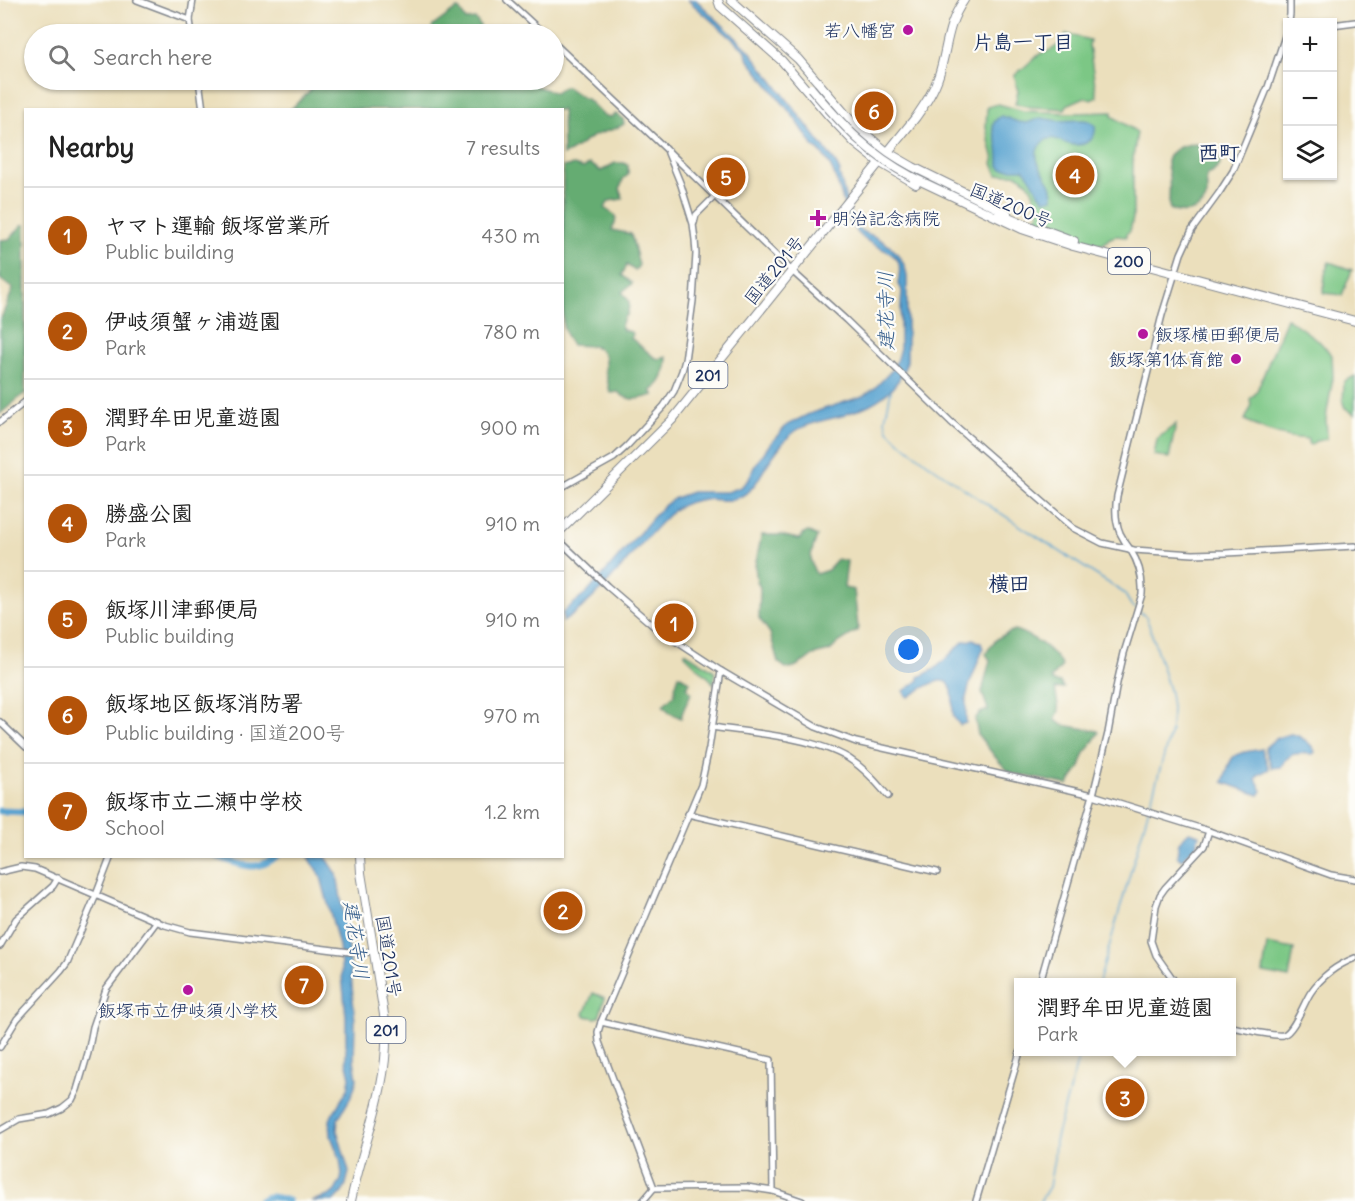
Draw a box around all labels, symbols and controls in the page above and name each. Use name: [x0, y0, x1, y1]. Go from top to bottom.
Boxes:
map controls: [1283, 18, 1337, 180]
button: +: [1283, 18, 1337, 72]
place label: 若八幡宮: [824, 19, 896, 42]
marker: 若八幡宮: [901, 23, 915, 37]
search box: [24, 24, 564, 90]
district label: 片島一丁目: [973, 29, 1073, 54]
icon: search: [45, 41, 78, 74]
text: Search here: [93, 43, 212, 71]
button: −: [1283, 72, 1337, 126]
pin: 6: [854, 88, 894, 134]
button: layers: [1283, 126, 1337, 180]
text: Nearby: [48, 131, 134, 164]
text: 7 results: [466, 135, 540, 160]
district label: 西町: [1198, 139, 1240, 166]
pin: 4: [1056, 152, 1094, 198]
pin: 5: [706, 154, 746, 200]
street label: 国道200号: [966, 177, 1056, 233]
place label: 明治記念病院: [832, 207, 940, 230]
marker: 明治記念病院: [809, 209, 827, 227]
text: ヤマト運輸 飯塚営業所: [105, 211, 330, 239]
text: 1: [64, 223, 71, 248]
text: 430 m: [482, 223, 540, 248]
street label: 国道201号: [739, 231, 809, 309]
text: Public building: [105, 239, 234, 264]
road number: 200: [1108, 248, 1150, 274]
water label: 建花寺川: [872, 271, 898, 351]
text: 伊岐須蟹ヶ浦遊園: [105, 307, 281, 335]
text: 2: [62, 319, 73, 344]
text: 780 m: [483, 319, 540, 344]
place label: 飯塚横田郵便局: [1155, 323, 1281, 346]
marker: 飯塚横田郵便局: [1136, 327, 1150, 341]
text: Park: [105, 335, 146, 360]
place label: 飯塚第1体育館: [1109, 348, 1224, 371]
marker: 飯塚第1体育館: [1229, 352, 1243, 366]
road number: 201: [688, 362, 728, 388]
text: 潤野牟田児童遊園: [105, 403, 281, 431]
text: 3: [62, 415, 73, 440]
text: 900 m: [480, 415, 540, 440]
text: Park: [105, 431, 146, 456]
text: 勝盛公園: [105, 499, 193, 527]
text: 4: [62, 511, 73, 536]
text: 910 m: [485, 511, 540, 536]
text: Park: [105, 527, 146, 552]
district label: 横田: [988, 570, 1030, 597]
text: 飯塚川津郵便局: [105, 595, 259, 623]
pin: 1: [654, 600, 694, 646]
text: 5: [62, 607, 73, 632]
text: 910 m: [485, 607, 540, 632]
text: Public building: [105, 623, 234, 648]
your location: [894, 635, 923, 664]
text: 飯塚地区飯塚消防署: [105, 689, 303, 717]
text: 6: [62, 703, 73, 728]
text: 970 m: [483, 703, 540, 728]
text: Public building · 国道200号: [105, 720, 346, 745]
text: 飯塚市立二瀬中学校: [105, 787, 303, 815]
text: 7: [63, 799, 72, 824]
text: 1.2 km: [484, 799, 540, 824]
text: School: [105, 815, 165, 840]
pin: 2: [544, 888, 582, 934]
water label: 建花寺川: [339, 899, 375, 981]
street label: 国道201号: [371, 913, 407, 999]
pin: 7: [284, 962, 324, 1008]
popup: [1014, 978, 1236, 1056]
marker: 飯塚市立伊岐須小学校: [181, 983, 195, 997]
text: 潤野牟田児童遊園: [1037, 993, 1213, 1021]
place label: 飯塚市立伊岐須小学校: [98, 999, 278, 1022]
road number: 201: [366, 1017, 406, 1043]
text: Park: [1037, 1021, 1078, 1046]
pin: 3: [1106, 1076, 1144, 1120]

